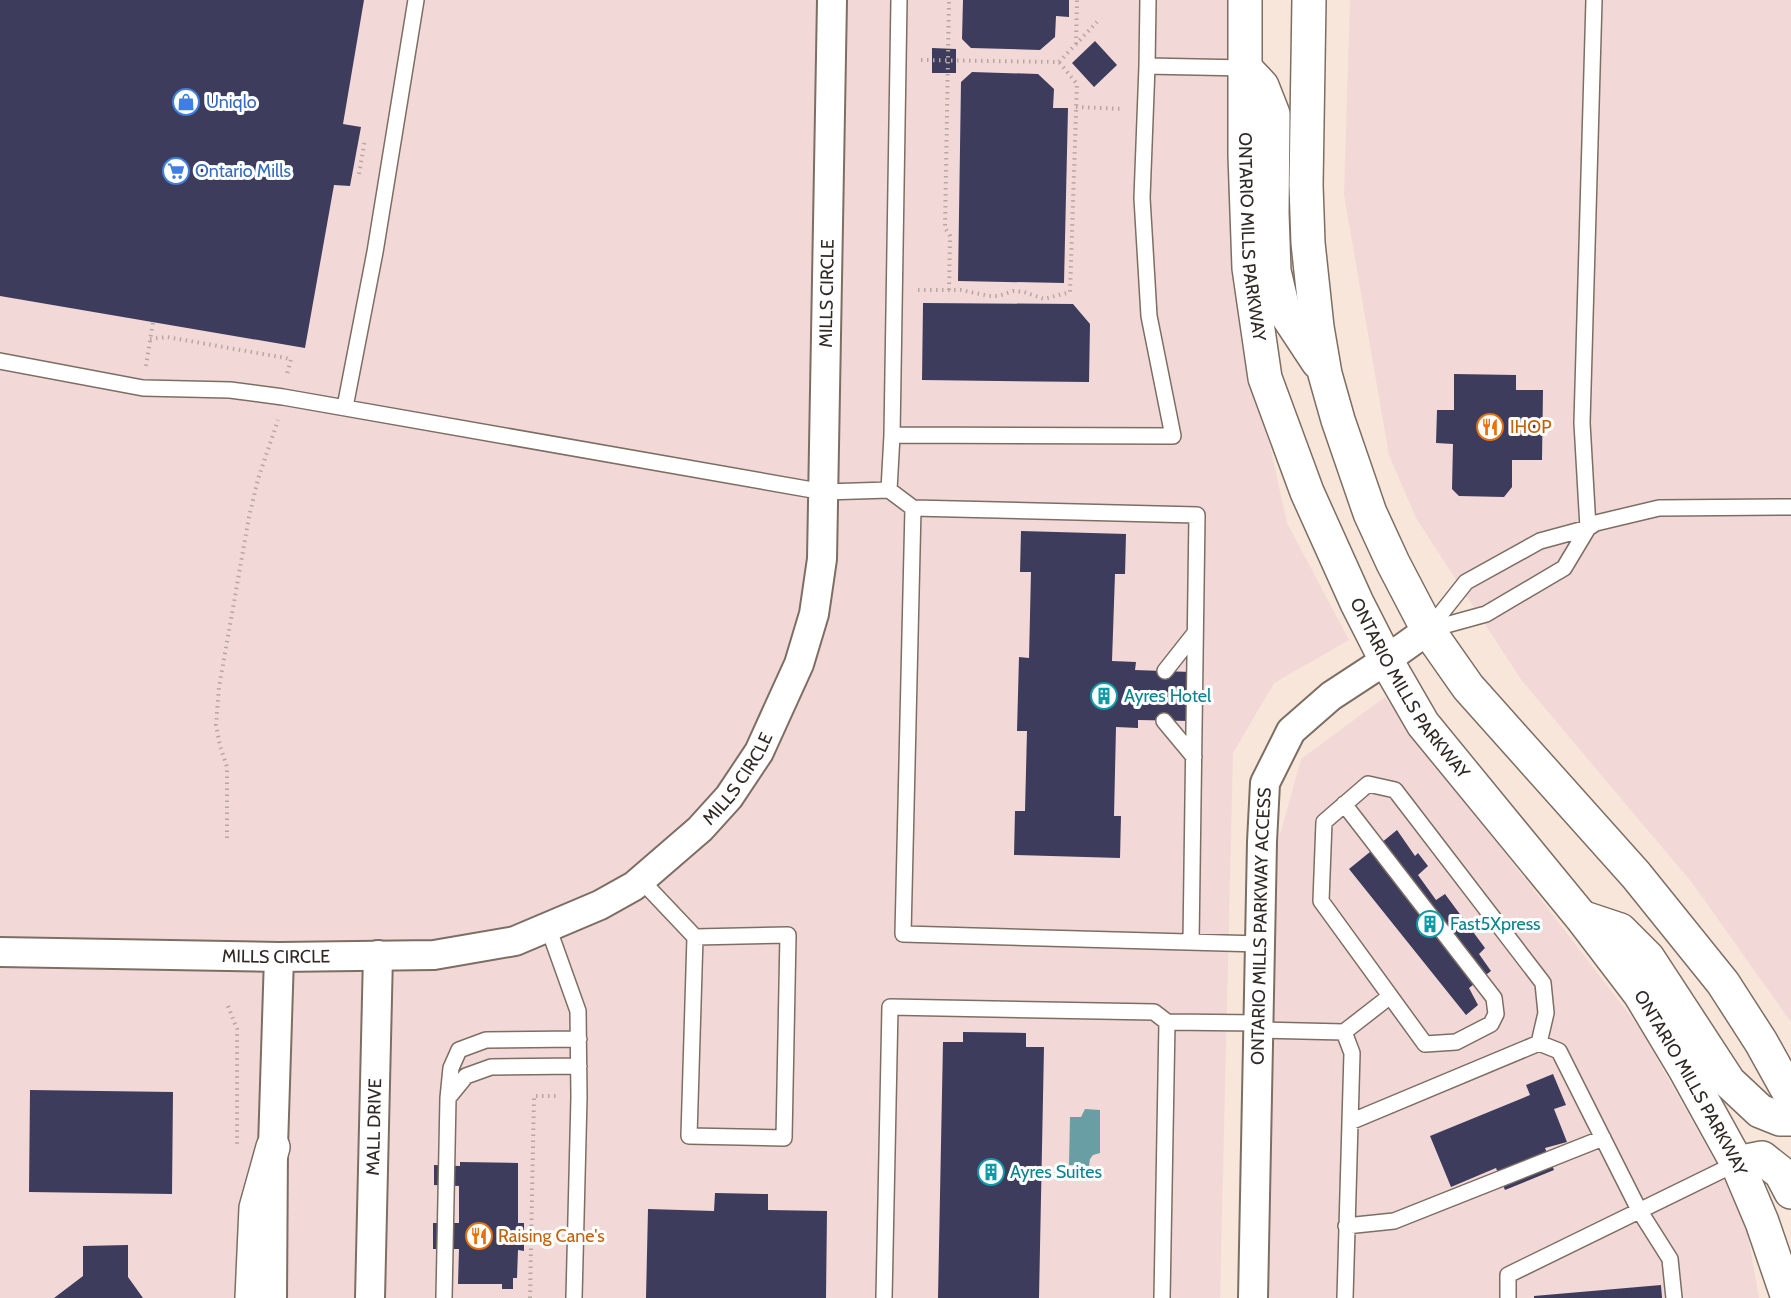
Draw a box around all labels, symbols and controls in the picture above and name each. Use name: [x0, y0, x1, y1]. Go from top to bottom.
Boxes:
shop icon: Uniqlo: [171, 87, 201, 117]
place label: Uniqlo: [206, 91, 257, 113]
street label: ONTARIO MILLS PARKWAY: [1234, 132, 1271, 343]
supermarket icon: Ontario Mills: [161, 156, 191, 186]
place label: Ontario Mills: [195, 160, 291, 182]
street label: MILLS CIRCLE: [815, 239, 839, 348]
restaurant icon: IHOP: [1475, 412, 1505, 442]
place label: IHOP: [1510, 416, 1551, 438]
street label: ONTARIO MILLS PARKWAY: [1345, 594, 1475, 784]
building icon: Ayres Hotel: [1089, 681, 1119, 711]
place label: Ayres Hotel: [1124, 685, 1212, 707]
street label: MILLS CIRCLE: [698, 729, 777, 830]
street label: ONTARIO MILLS PARKWAY ACCESS: [1247, 787, 1276, 1065]
building icon: Fast5Xpress: [1415, 909, 1445, 939]
place label: Fast5Xpress: [1450, 913, 1541, 935]
street label: MILLS CIRCLE: [222, 945, 330, 968]
street label: ONTARIO MILLS PARKWAY: [1629, 986, 1752, 1179]
street label: MALL DRIVE: [362, 1078, 386, 1176]
building icon: Ayres Suites: [976, 1157, 1006, 1187]
place label: Ayres Suites: [1010, 1161, 1102, 1183]
restaurant icon: Raising Cane's: [464, 1221, 494, 1251]
place label: Raising Cane's: [498, 1225, 605, 1247]

